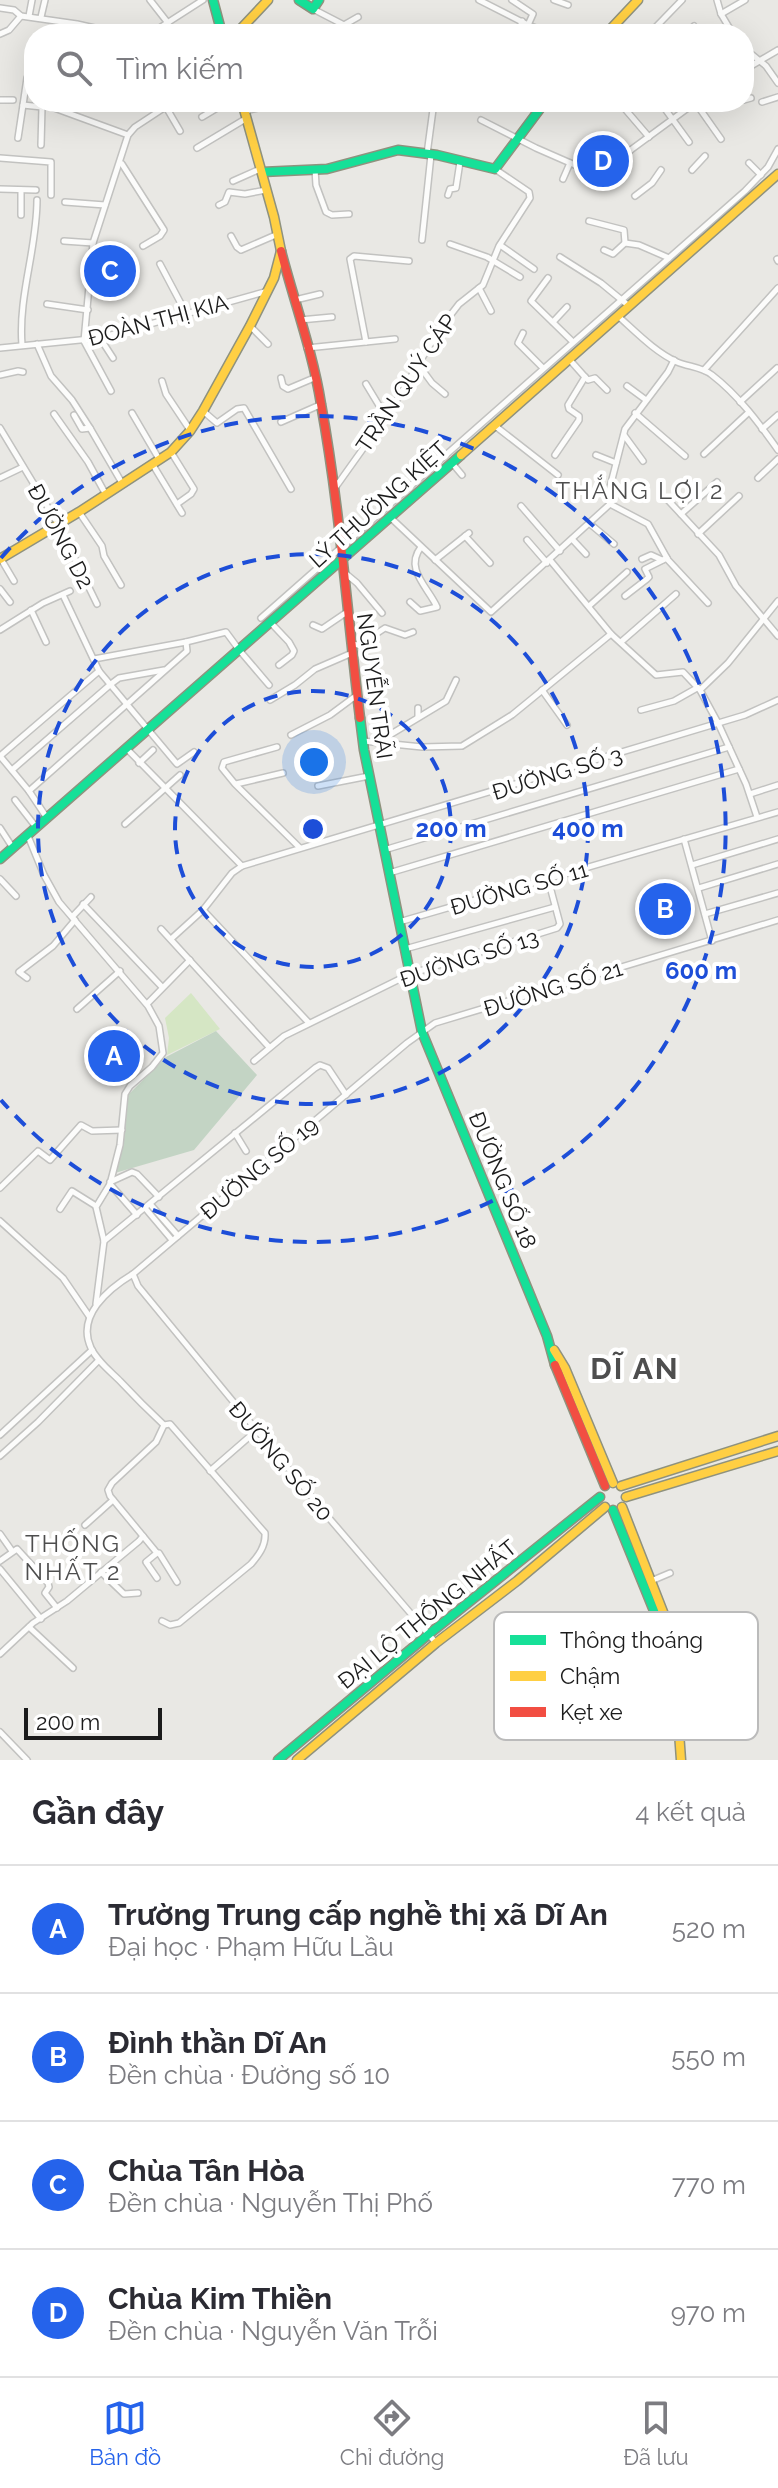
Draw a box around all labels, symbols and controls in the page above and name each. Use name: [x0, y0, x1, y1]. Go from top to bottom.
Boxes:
search box: [24, 24, 754, 112]
icon: search: [52, 46, 96, 90]
text: Tìm kiếm: [116, 51, 244, 86]
pin: D: [577, 131, 629, 191]
pin: C: [84, 241, 136, 301]
street label: ĐOÀN THỊ KIA: [85, 289, 231, 351]
street label: TRẦN QUÝ CÁP: [349, 308, 462, 457]
street label: LÝ THƯỜNG KIỆT: [304, 435, 453, 573]
district label: THẮNG LỢI 2: [556, 474, 725, 505]
street label: ĐƯỜNG D2: [23, 479, 99, 593]
street label: NGUYỄN TRÃI: [352, 611, 400, 761]
street label: ĐƯỜNG SỐ 3: [489, 740, 625, 805]
your location: [294, 742, 334, 782]
text: 200 m: [415, 814, 487, 843]
text: 400 m: [552, 814, 624, 843]
centre of rings: [299, 815, 327, 843]
street label: ĐƯỜNG SỐ 11: [447, 855, 591, 920]
pin: B: [639, 879, 691, 939]
street label: ĐƯỜNG SỐ 13: [396, 922, 541, 993]
street label: ĐƯỜNG SỐ 21: [480, 954, 626, 1021]
text: 600 m: [665, 956, 737, 985]
pin: A: [88, 1026, 140, 1086]
street label: ĐƯỜNG SỐ 18: [464, 1107, 543, 1252]
street label: ĐƯỜNG SỐ 19: [194, 1111, 323, 1225]
district label: DĨ AN: [590, 1351, 680, 1386]
street label: ĐƯỜNG SỐ 20: [224, 1395, 339, 1526]
district label: THỐNG NHẤT 2: [24, 1528, 122, 1586]
street label: ĐẠI LỘ THỐNG NHẤT: [332, 1533, 522, 1694]
legend: [494, 1612, 758, 1740]
text: Thông thoáng: [560, 1627, 703, 1653]
text: Chậm: [560, 1663, 620, 1689]
text: Kẹt xe: [560, 1699, 623, 1725]
scale bar: [24, 1704, 162, 1740]
text: 200 m: [36, 1709, 100, 1735]
text: Gần đây: [32, 1792, 164, 1832]
text: 4 kết quả: [635, 1797, 746, 1827]
text: Trường Trung cấp nghề thị xã Dĩ An: [108, 1897, 608, 1932]
text: A: [49, 1914, 67, 1944]
text: 520 m: [672, 1914, 746, 1944]
text: Đại học · Phạm Hữu Lầu: [108, 1932, 394, 1962]
text: Đình thần Dĩ An: [108, 2025, 327, 2060]
text: B: [49, 2042, 67, 2072]
text: 550 m: [671, 2042, 746, 2072]
text: Đền chùa · Đường số 10: [108, 2060, 390, 2090]
text: Chùa Tân Hòa: [108, 2153, 305, 2188]
text: C: [49, 2170, 67, 2200]
text: 770 m: [672, 2170, 746, 2200]
text: Đền chùa · Nguyễn Thị Phố: [108, 2188, 433, 2218]
text: Chùa Kim Thiền: [108, 2281, 332, 2316]
text: D: [49, 2298, 67, 2328]
text: 970 m: [671, 2298, 746, 2328]
text: Đền chùa · Nguyễn Văn Trỗi: [108, 2316, 438, 2346]
tab: Bản đồ: [89, 2396, 161, 2470]
tab: Chỉ đường: [340, 2396, 444, 2470]
tab: Đã lưu: [623, 2396, 689, 2470]

